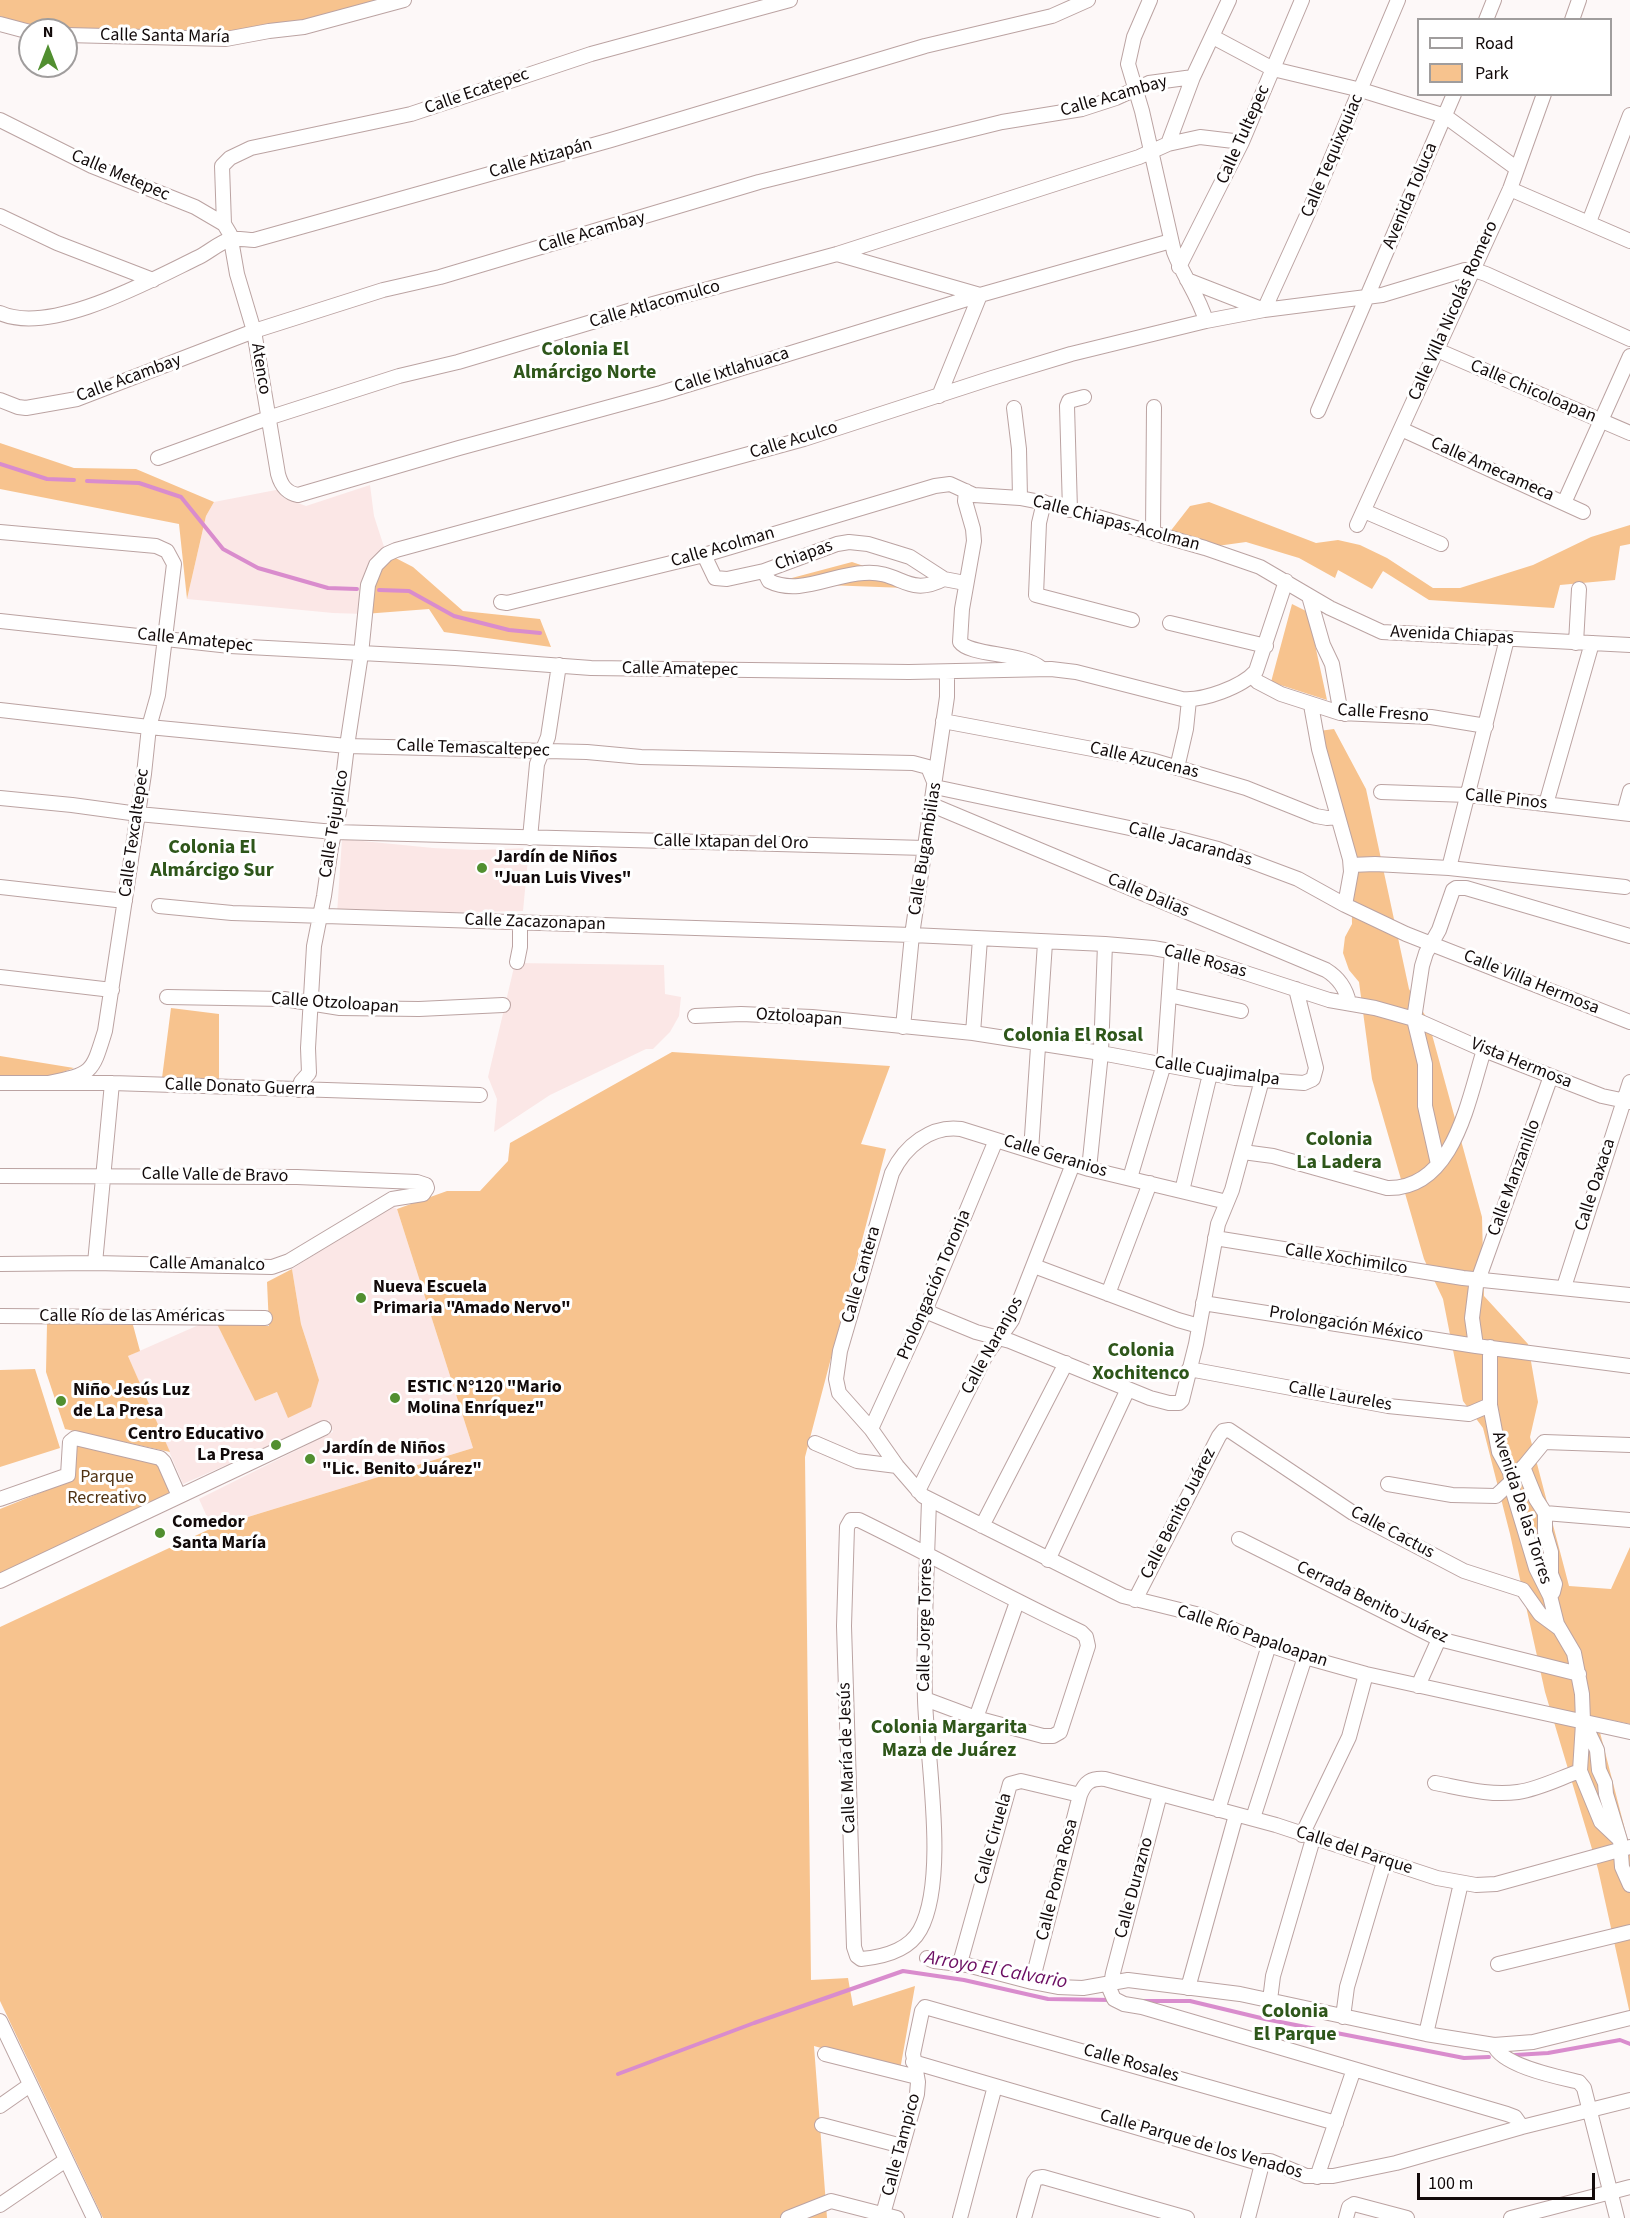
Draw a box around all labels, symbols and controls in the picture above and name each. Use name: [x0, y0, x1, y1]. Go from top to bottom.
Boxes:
north arrow: [18, 18, 78, 78]
legend: [1417, 18, 1612, 96]
text: N: [43, 21, 53, 43]
street label: Calle Santa María: [100, 25, 230, 49]
text: Road: [1475, 31, 1514, 56]
text: Park: [1475, 61, 1509, 86]
street label: Calle Ecatepec: [422, 64, 532, 120]
street label: Calle Acambay: [1058, 71, 1170, 123]
street label: Calle Tultepec: [1213, 82, 1275, 188]
street label: Calle Tequixquiac: [1297, 91, 1369, 221]
street label: Calle Atizapán: [487, 134, 595, 184]
street label: Avenida Toluca: [1379, 140, 1443, 252]
street label: Calle Metepec: [68, 146, 172, 206]
street label: Calle Acambay: [536, 207, 648, 259]
street label: Calle Villa Nicolás Romero: [1405, 218, 1503, 404]
street label: Calle Atlacomulco: [587, 276, 723, 334]
district label: Colonia El Almárcigo Norte: [514, 339, 656, 386]
street label: Atenco: [245, 342, 275, 396]
street label: Calle Ixtlahuaca: [672, 343, 792, 399]
street label: Calle Acambay: [74, 350, 184, 408]
street label: Calle Chicoloapan: [1467, 356, 1599, 428]
street label: Calle Aculco: [747, 417, 841, 465]
street label: Calle Amecameca: [1427, 433, 1557, 507]
street label: Calle Chiapas-Acolman: [1030, 491, 1202, 557]
street label: Calle Acolman: [669, 523, 777, 573]
street label: Chiapas: [772, 536, 836, 576]
street label: Avenida Chiapas: [1390, 622, 1514, 650]
street label: Calle Amatepec: [136, 624, 254, 658]
street label: Calle Amatepec: [622, 658, 738, 682]
street label: Calle Fresno: [1336, 700, 1430, 728]
street label: Calle Temascaltepec: [396, 736, 550, 762]
street label: Calle Azucenas: [1087, 738, 1201, 784]
street label: Calle Texcaltepec: [115, 767, 155, 899]
street label: Calle Tejupilco: [316, 768, 354, 880]
street label: Calle Bugambilias: [905, 781, 947, 917]
street label: Calle Pinos: [1464, 785, 1548, 815]
street label: Calle Jacarandas: [1126, 818, 1254, 872]
street label: Calle Ixtapan del Oro: [653, 831, 809, 855]
district label: Colonia El Almárcigo Sur: [150, 837, 274, 884]
place label: Jardín de Niños "Juan Luis Vives": [494, 847, 632, 890]
marker: Jardín de Niños "Juan Luis Vives": [475, 861, 489, 875]
street label: Calle Dalias: [1104, 869, 1192, 923]
street label: Calle Zacazonapan: [464, 910, 606, 936]
street label: Calle Rosas: [1161, 941, 1249, 983]
street label: Calle Villa Hermosa: [1460, 946, 1602, 1020]
street label: Calle Otzoloapan: [270, 989, 400, 1019]
street label: Oztoloapan: [755, 1004, 843, 1032]
district label: Colonia El Rosal: [1003, 1025, 1143, 1049]
street label: Vista Hermosa: [1467, 1034, 1575, 1094]
street label: Calle Cuajimalpa: [1153, 1053, 1281, 1091]
street label: Calle Donato Guerra: [164, 1075, 316, 1101]
street label: Calle Manzanillo: [1484, 1117, 1546, 1239]
district label: Colonia La Ladera: [1296, 1129, 1382, 1176]
street label: Calle Geranios: [1000, 1131, 1110, 1183]
street label: Calle Oaxaca: [1571, 1136, 1621, 1234]
street label: Calle Valle de Bravo: [141, 1164, 289, 1188]
street label: Prolongación Toronja: [894, 1207, 976, 1363]
street label: Calle Cantera: [838, 1224, 886, 1326]
street label: Calle Xochimilco: [1283, 1240, 1409, 1280]
street label: Calle Amanalco: [149, 1253, 265, 1277]
place label: Nueva Escuela Primaria "Amado Nervo": [373, 1277, 571, 1320]
marker: Nueva Escuela Primaria "Amado Nervo": [354, 1291, 368, 1305]
street label: Calle Naranjos: [957, 1293, 1029, 1399]
street label: Prolongación México: [1267, 1302, 1425, 1348]
street label: Calle Río de las Américas: [39, 1306, 225, 1328]
district label: Colonia Xochitenco: [1092, 1340, 1190, 1387]
place label: ESTIC N°120 "Mario Molina Enríquez": [407, 1377, 562, 1420]
street label: Calle Laureles: [1287, 1377, 1393, 1417]
place label: Niño Jesús Luz de La Presa: [73, 1380, 190, 1422]
marker: ESTIC N°120 "Mario Molina Enríquez": [388, 1391, 402, 1405]
marker: Niño Jesús Luz de La Presa: [54, 1394, 68, 1408]
place label: Centro Educativo La Presa: [128, 1424, 264, 1466]
street label: Avenida De las Torres: [1486, 1429, 1556, 1587]
marker: Centro Educativo La Presa: [269, 1438, 283, 1452]
place label: Jardín de Niños "Lic. Benito Juárez": [322, 1438, 482, 1480]
street label: Calle Benito Juárez: [1137, 1445, 1221, 1583]
marker: Jardín de Niños "Lic. Benito Juárez": [303, 1452, 317, 1466]
park label: Parque Recreativo: [67, 1467, 147, 1510]
street label: Calle Cactus: [1346, 1502, 1438, 1564]
place label: Comedor Santa María: [172, 1512, 266, 1555]
marker: Comedor Santa María: [153, 1526, 167, 1540]
street label: Cerrada Benito Juárez: [1293, 1557, 1451, 1649]
street label: Calle Jorge Torres: [914, 1558, 938, 1692]
street label: Calle Río Papaloapan: [1174, 1601, 1330, 1673]
street label: Calle María de Jesús: [835, 1682, 861, 1834]
district label: Colonia Margarita Maza de Juárez: [871, 1717, 1027, 1764]
street label: Calle Ciruela: [971, 1791, 1017, 1887]
street label: Calle Poma Rosa: [1032, 1817, 1084, 1943]
street label: Calle del Parque: [1293, 1822, 1415, 1880]
street label: Calle Durazno: [1111, 1835, 1159, 1941]
water label: Arroyo El Calvario: [923, 1947, 1069, 1995]
district label: Colonia El Parque: [1253, 2001, 1337, 2048]
street label: Calle Rosales: [1081, 2040, 1181, 2088]
street label: Calle Tampico: [878, 2091, 926, 2199]
street label: Calle Parque de los Venados: [1097, 2106, 1305, 2184]
scale bar: [1420, 2161, 1598, 2199]
text: 100 m: [1428, 2171, 1473, 2196]

